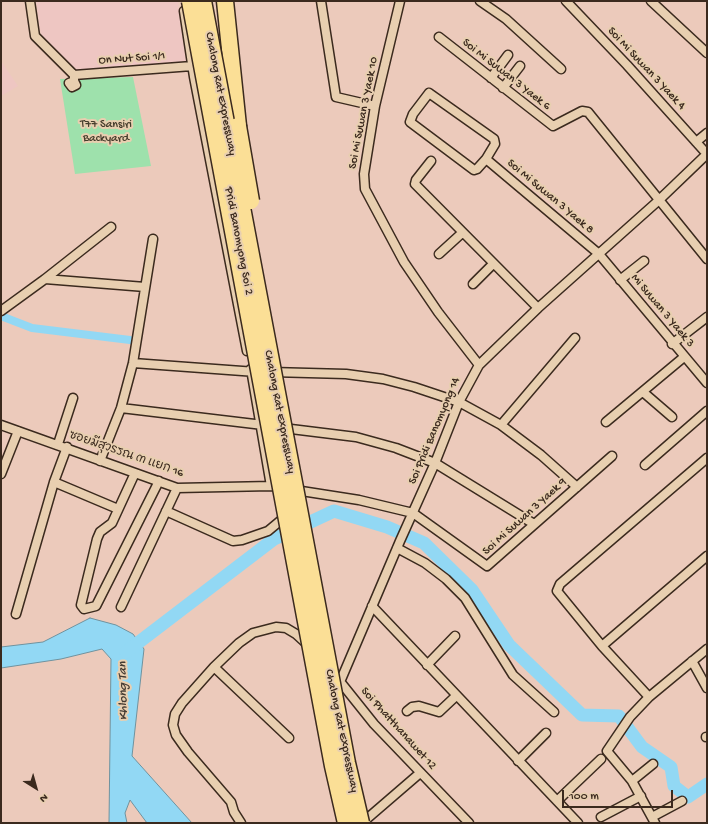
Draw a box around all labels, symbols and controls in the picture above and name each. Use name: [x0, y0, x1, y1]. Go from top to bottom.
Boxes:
street label: Soi Mi Suwan 3 Yaek 4: [604, 25, 688, 113]
street label: Chalong Rat Expressway: [201, 31, 239, 157]
street label: Soi Mi Suwan 3 Yaek 6: [459, 36, 553, 114]
street label: On Nut Soi 1/1: [98, 49, 166, 69]
street label: Soi Mi Suwan 3 Yaek 10: [346, 56, 382, 170]
park label: T77 Sansiri Backyard: [80, 118, 132, 146]
street label: Soi Mi Suwan 3 Yaek 8: [504, 156, 596, 238]
street label: Pridi Banomyong Soi 2: [220, 186, 256, 296]
street label: Mi Suwan 3 Yaek 3: [627, 271, 697, 351]
street label: Chalong Rat Expressway: [260, 349, 298, 475]
street label: Soi Pridi Banomyong 14: [406, 376, 464, 486]
street label: ซอยมีสุวรรณ ๓ แยก 16: [67, 429, 185, 481]
street label: Soi Mi Suwan 3 Yaek 9: [480, 475, 570, 559]
water label: Khlong Tan: [116, 661, 132, 721]
street label: Chalong Rat Expressway: [321, 668, 361, 794]
street label: Soi Phatthanawet 12: [357, 685, 439, 773]
north arrow: [16, 768, 56, 808]
scale bar: [564, 782, 675, 808]
text: 100 m: [569, 790, 599, 804]
text: N: [37, 791, 50, 805]

